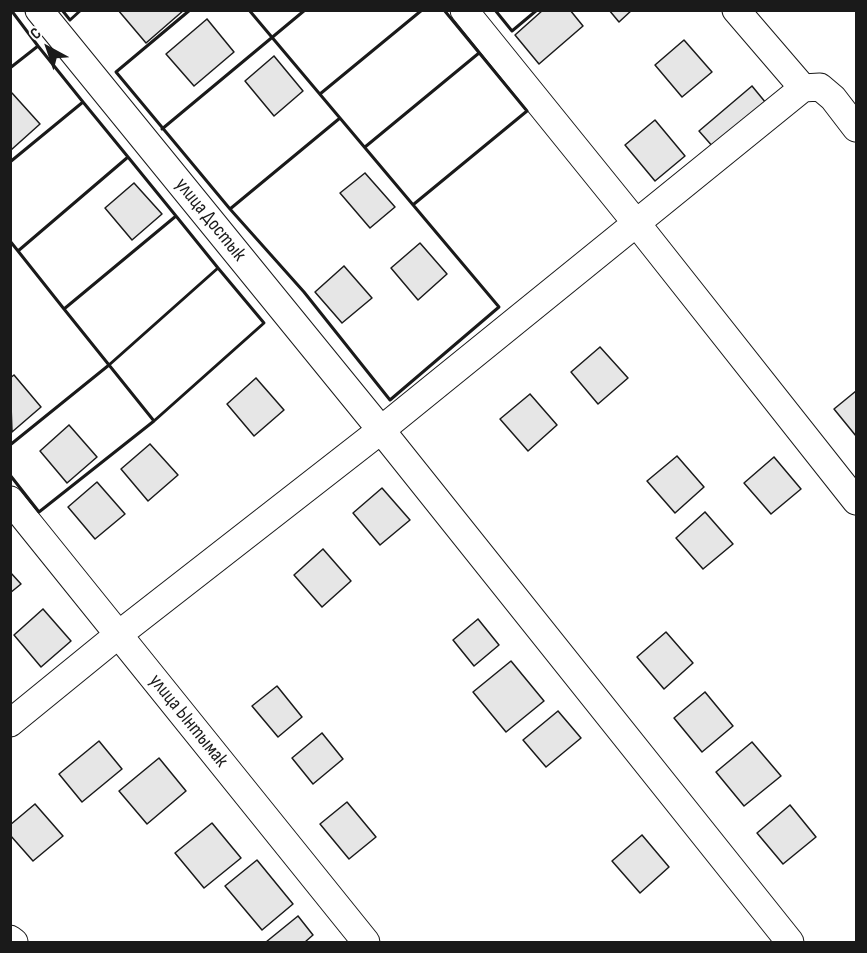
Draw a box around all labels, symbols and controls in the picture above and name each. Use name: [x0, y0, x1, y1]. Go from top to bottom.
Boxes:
north arrow: [18, 18, 78, 78]
text: С: [27, 24, 45, 44]
street label: улица Достык: [169, 174, 251, 266]
street label: улица Ынтымак: [143, 670, 233, 772]

